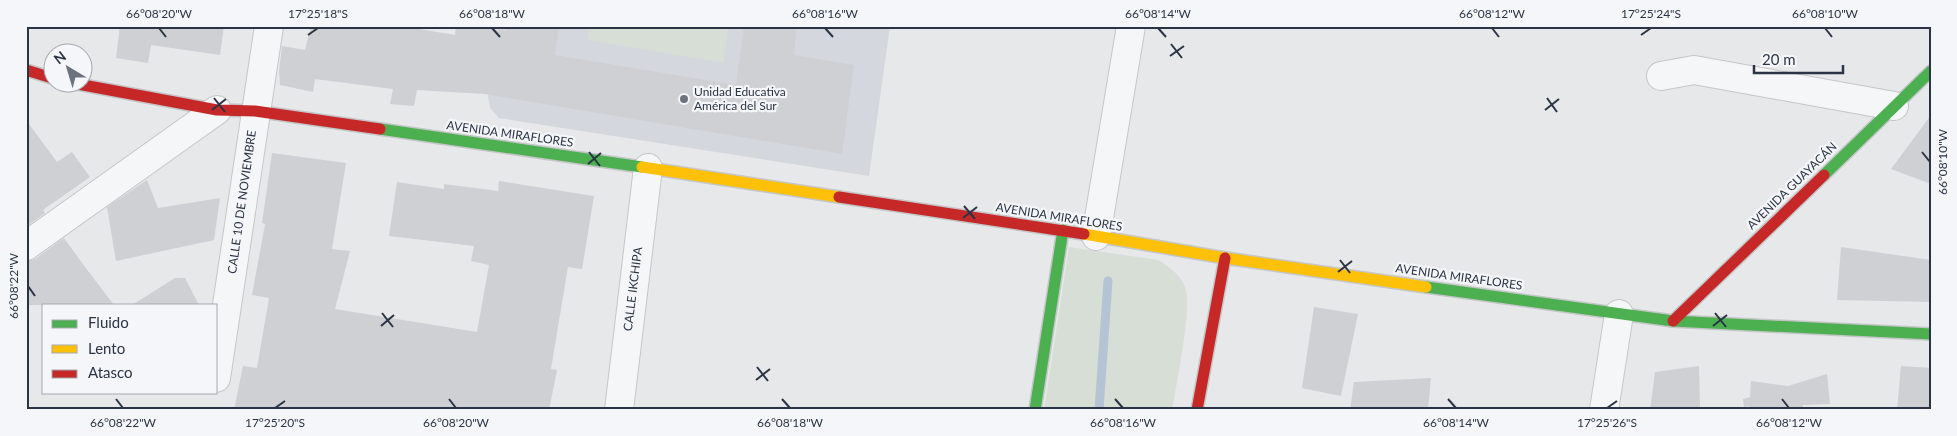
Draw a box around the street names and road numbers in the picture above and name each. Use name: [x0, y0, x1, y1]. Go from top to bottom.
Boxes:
street label: AVENIDA MIRAFLORES: [446, 117, 574, 150]
street label: CALLE 10 DE NOVIEMBRE: [224, 129, 259, 275]
street label: AVENIDA GUAYACÁN: [1744, 139, 1840, 232]
street label: AVENIDA MIRAFLORES: [995, 199, 1123, 234]
street label: CALLE IKCHIPA: [620, 245, 645, 332]
street label: AVENIDA MIRAFLORES: [1395, 260, 1523, 293]

